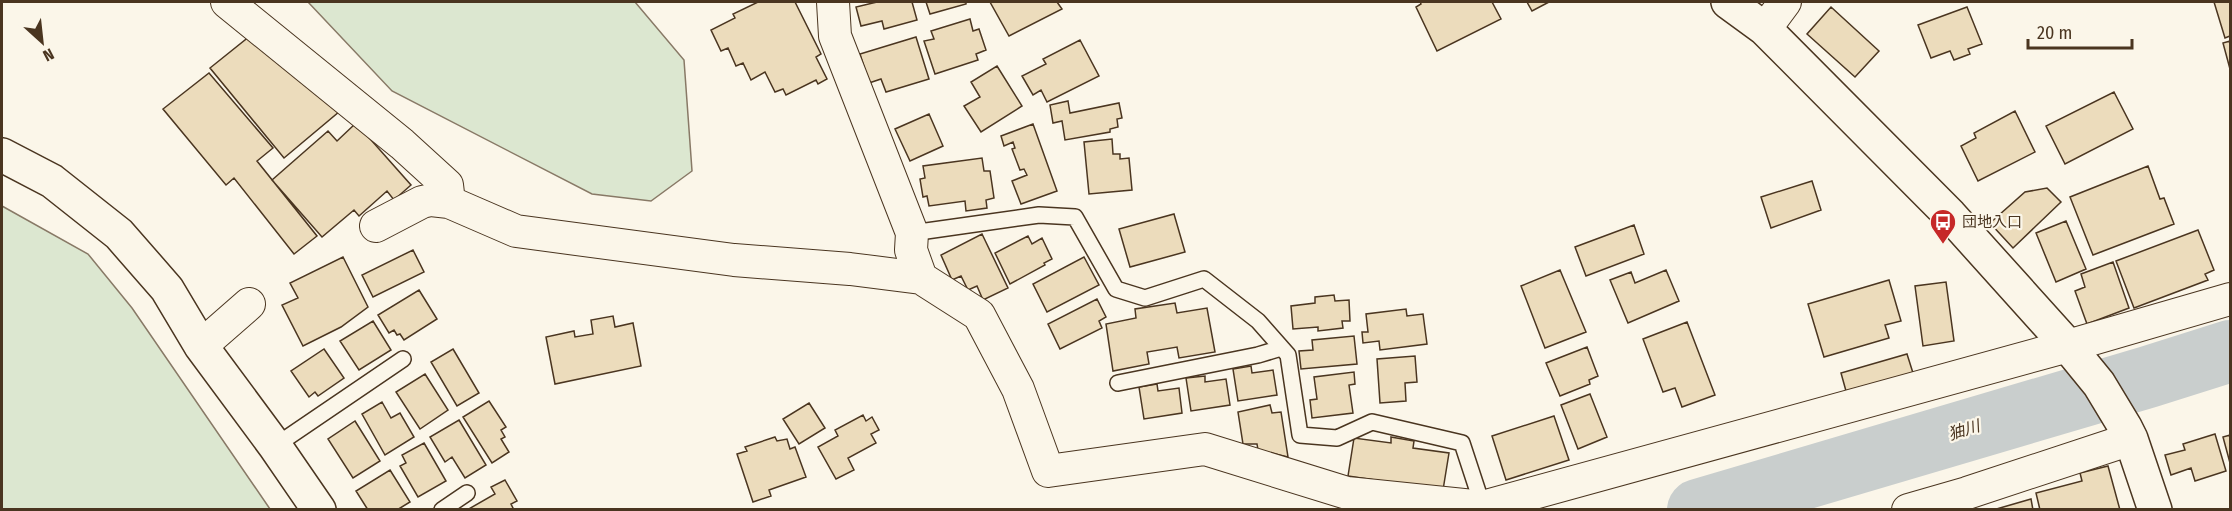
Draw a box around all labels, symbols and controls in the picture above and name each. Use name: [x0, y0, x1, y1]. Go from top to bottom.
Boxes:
north arrow: [12, 12, 72, 72]
scale bar: [2028, 12, 2132, 50]
text: 20 m: [2037, 22, 2072, 44]
text: N: [40, 44, 57, 66]
bus stop icon: 団地入口: [1928, 207, 1958, 245]
place label: 団地入口: [1962, 213, 2022, 231]
water label: 㹨川: [1946, 416, 1984, 444]

